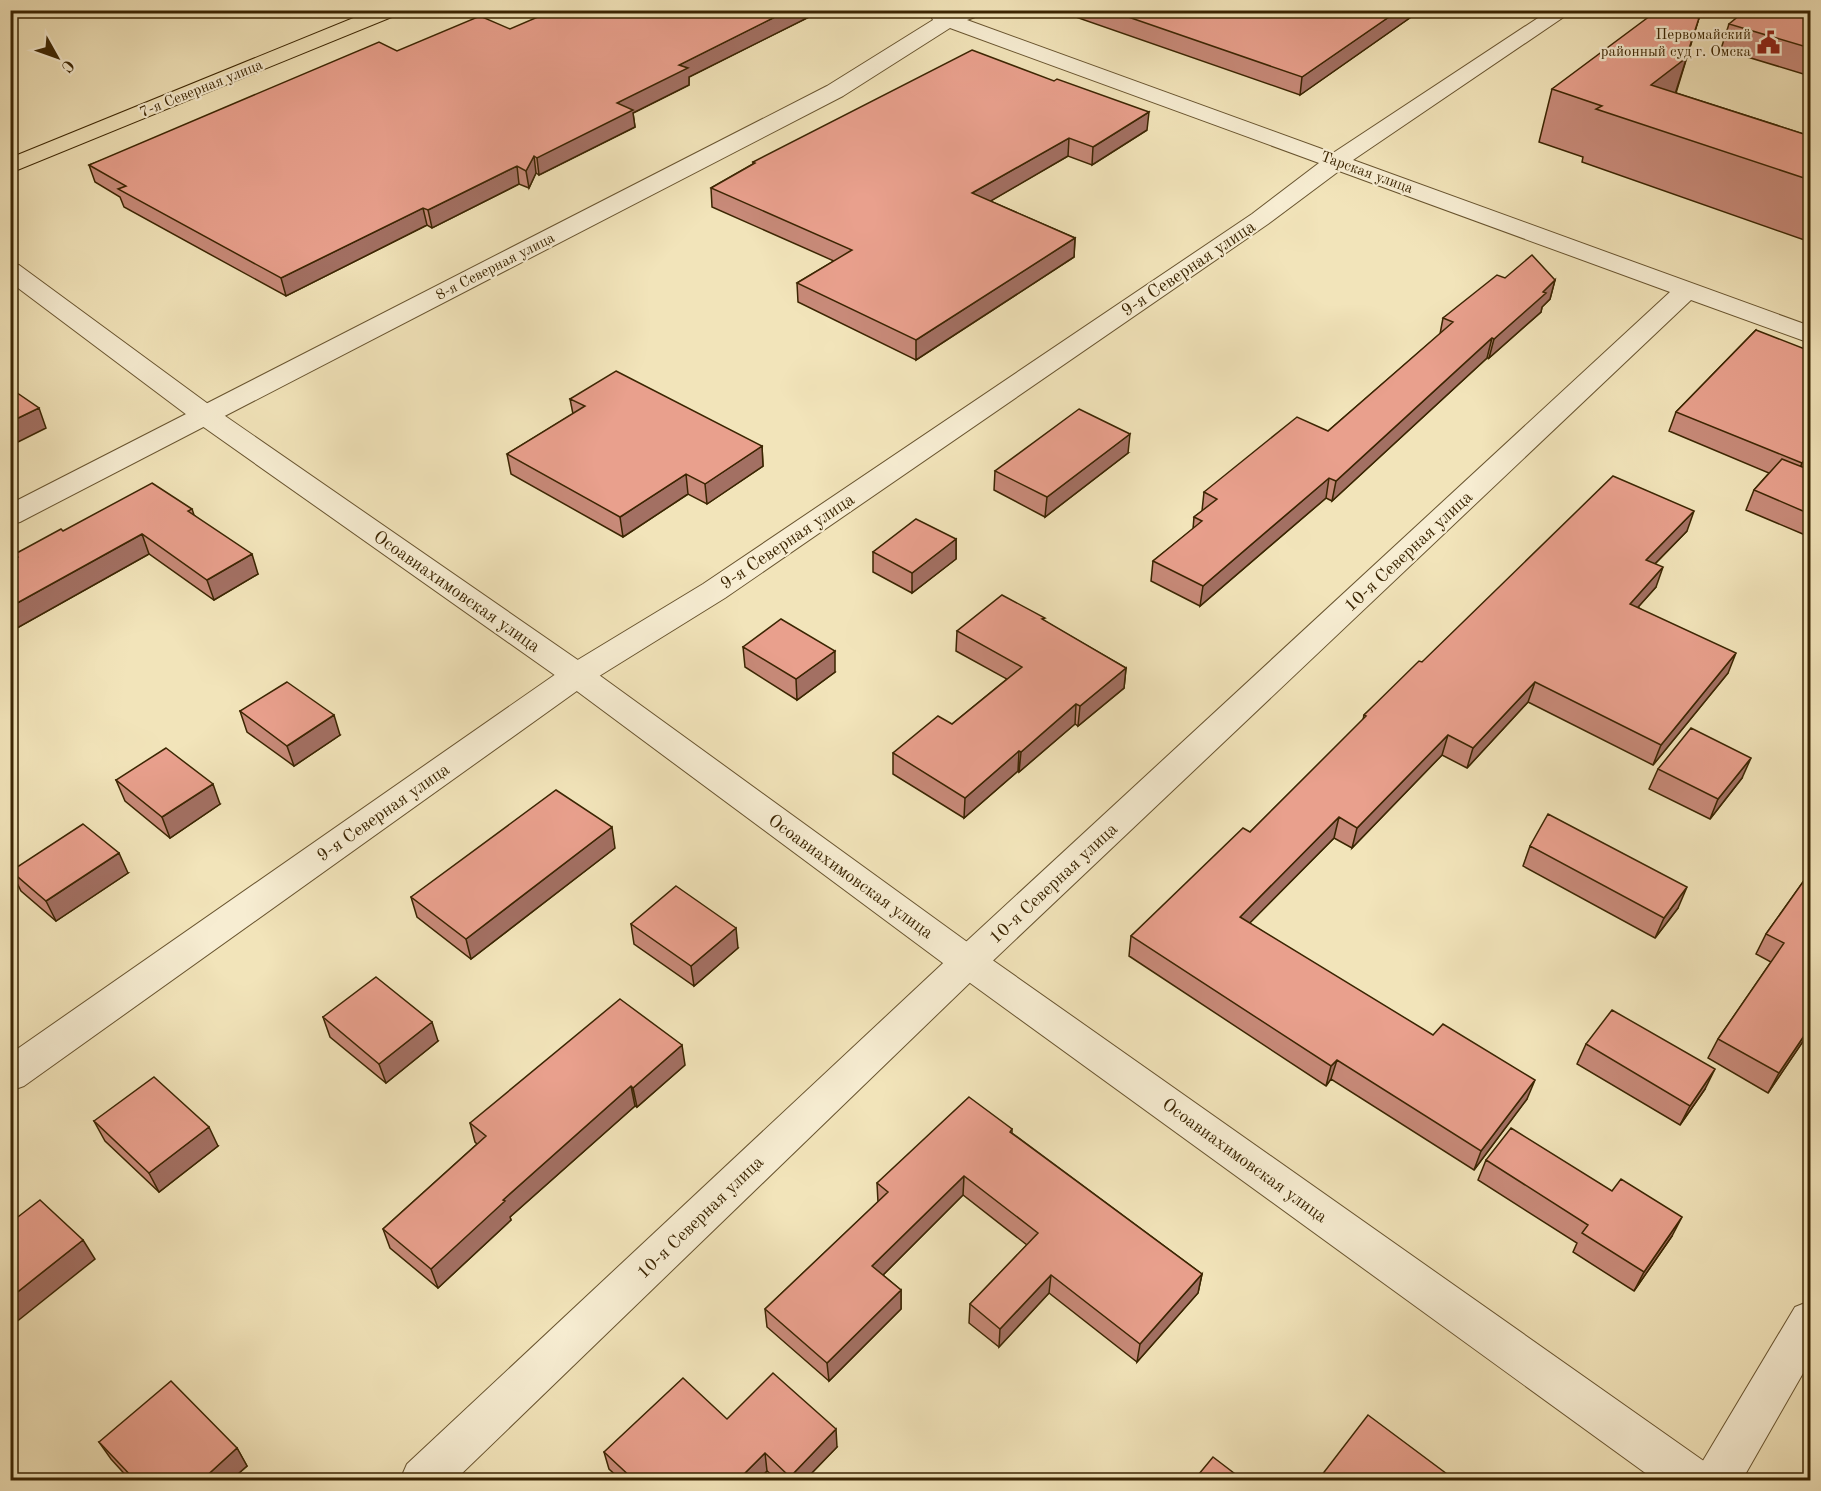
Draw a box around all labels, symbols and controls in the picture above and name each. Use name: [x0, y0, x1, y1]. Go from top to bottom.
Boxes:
north arrow: [27, 27, 87, 87]
place label: Первомайский районный суд г. Омска: [1601, 28, 1752, 60]
public building icon: Первомайский районный суд г. Омска: [1756, 30, 1782, 56]
text: С: [57, 56, 76, 75]
street label: 7-я Северная улица: [138, 58, 266, 121]
street label: Тарская улица: [1318, 150, 1415, 197]
street label: 9-я Северная улица: [1118, 217, 1259, 320]
street label: 8-я Северная улица: [434, 231, 558, 304]
street label: 10-я Северная улица: [1341, 488, 1476, 616]
street label: 9-я Северная улица: [717, 490, 858, 593]
street label: Осоавиахимовская улица: [370, 527, 543, 656]
street label: 9-я Северная улица: [314, 760, 453, 865]
street label: Осоавиахимовская улица: [765, 811, 936, 943]
street label: 10-я Северная улица: [986, 820, 1121, 948]
street label: Осоавиахимовская улица: [1159, 1095, 1330, 1227]
street label: 10-я Северная улица: [634, 1153, 767, 1282]

